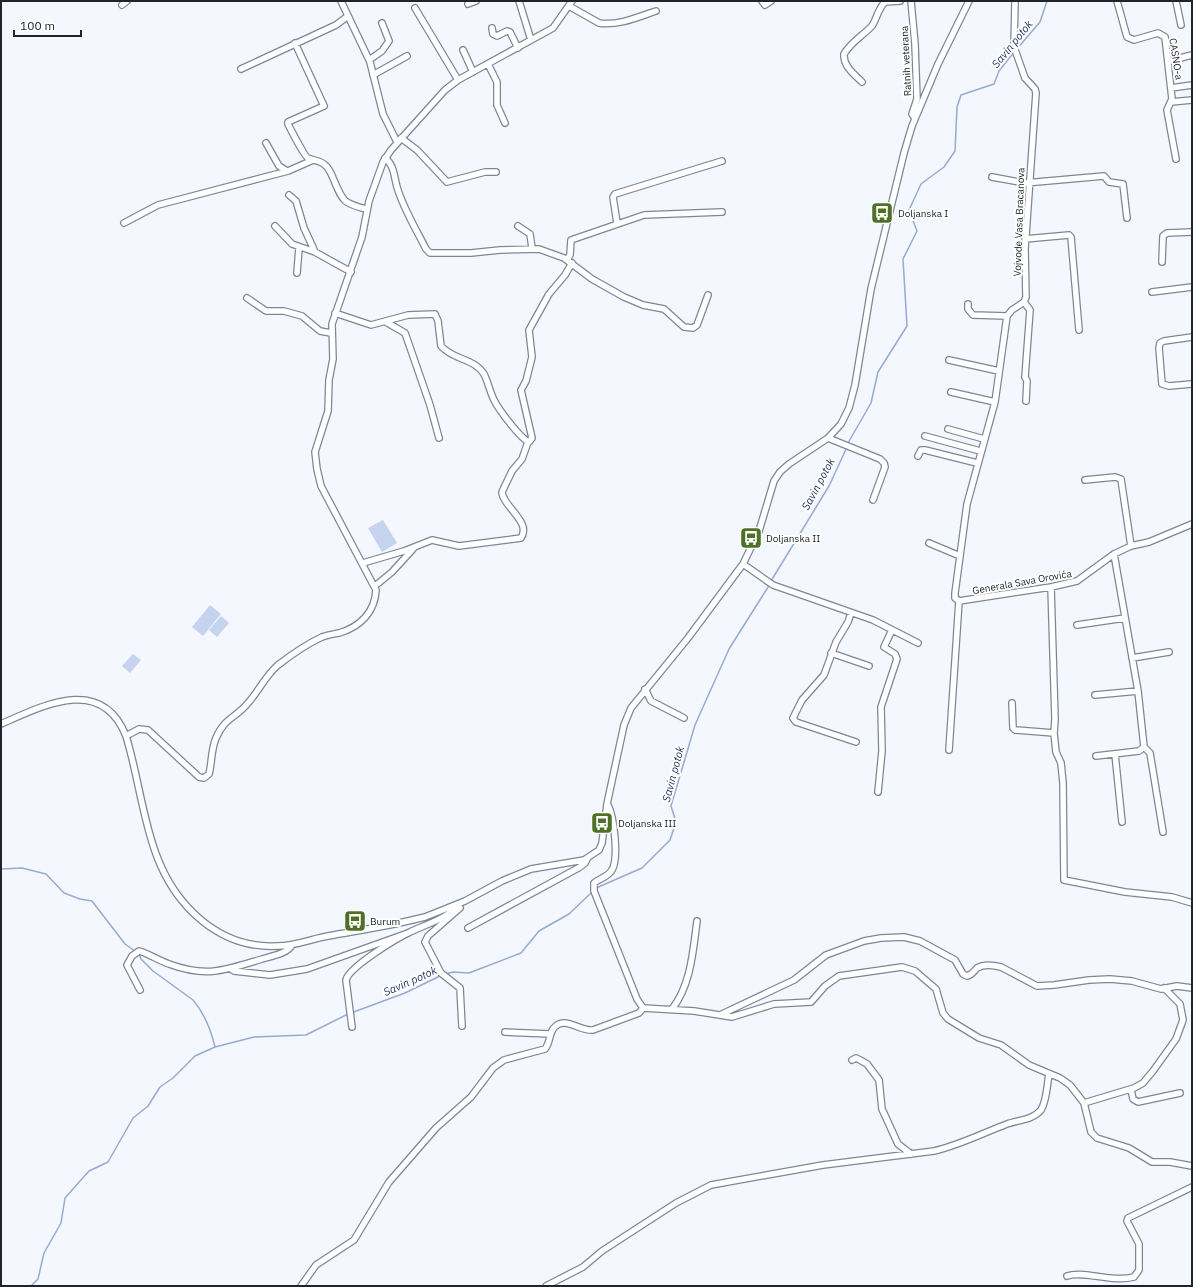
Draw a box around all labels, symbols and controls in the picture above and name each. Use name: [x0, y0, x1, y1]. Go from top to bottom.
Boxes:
scale bar: [14, 12, 81, 38]
water label: Savin potok: [989, 17, 1036, 71]
text: 100 m: [20, 18, 55, 33]
street label: Ratnih veterana: [898, 25, 914, 97]
street label: CASNO-a: [1166, 37, 1186, 81]
street label: Vojvode Vasa Bracanova: [1011, 167, 1027, 277]
bus stop icon: Doljanska I: [869, 200, 895, 226]
place label: Doljanska I: [898, 207, 948, 220]
water label: Savin potok: [798, 455, 838, 513]
bus stop icon: Doljanska II: [738, 525, 764, 551]
place label: Doljanska II: [766, 532, 820, 545]
street label: Generala Sava Orovića: [971, 567, 1073, 597]
water label: Savin potok: [659, 744, 687, 803]
bus stop icon: Doljanska III: [589, 810, 615, 836]
place label: Doljanska III: [618, 817, 676, 830]
bus stop icon: Burum: [342, 908, 368, 934]
place label: Burum: [370, 915, 400, 928]
water label: Savin potok: [381, 963, 439, 999]

